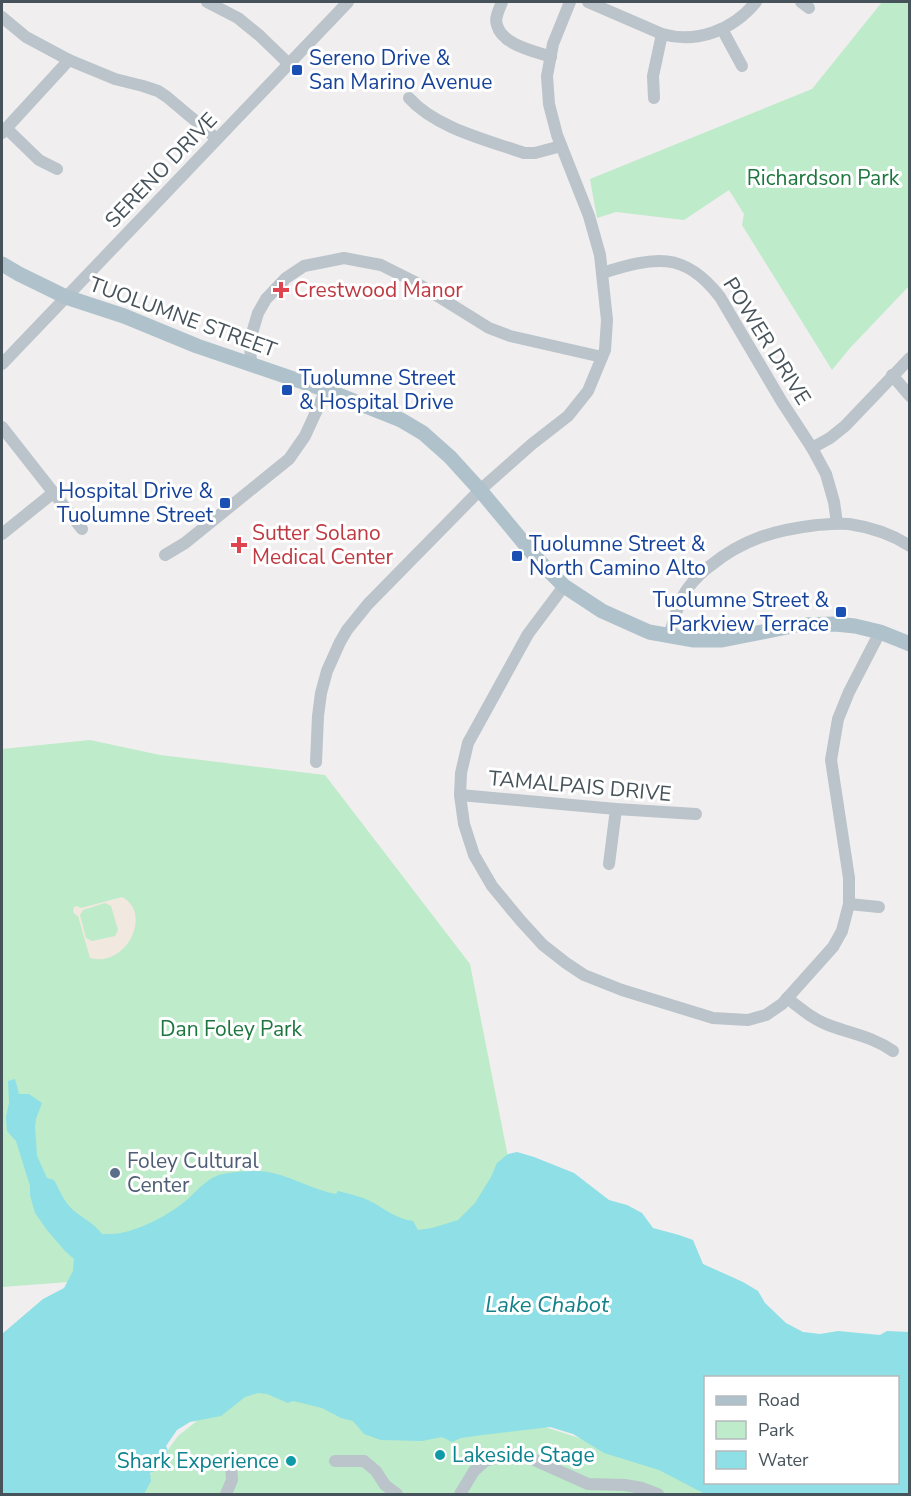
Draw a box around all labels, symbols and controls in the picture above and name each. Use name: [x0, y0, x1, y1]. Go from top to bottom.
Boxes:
place label: Sereno Drive & San Marino Avenue: [309, 44, 492, 96]
marker: Sereno Drive & San Marino Avenue: [290, 63, 304, 77]
street label: SERENO DRIVE: [99, 106, 223, 234]
park label: Richardson Park: [747, 164, 900, 192]
street label: TUOLUMNE STREET: [85, 270, 281, 364]
street label: POWER DRIVE: [717, 272, 817, 410]
place label: Crestwood Manor: [294, 276, 463, 304]
marker: Crestwood Manor: [272, 281, 290, 299]
place label: Tuolumne Street & Hospital Drive: [299, 364, 456, 416]
marker: Tuolumne Street & Hospital Drive: [280, 383, 294, 397]
place label: Hospital Drive & Tuolumne Street: [57, 477, 214, 529]
marker: Hospital Drive & Tuolumne Street: [218, 496, 232, 510]
place label: Sutter Solano Medical Center: [252, 519, 394, 571]
place label: Tuolumne Street & North Camino Alto: [529, 530, 706, 582]
marker: Sutter Solano Medical Center: [230, 536, 248, 554]
marker: Tuolumne Street & North Camino Alto: [510, 549, 524, 563]
place label: Tuolumne Street & Parkview Terrace: [653, 586, 829, 638]
marker: Tuolumne Street & Parkview Terrace: [834, 605, 848, 619]
street label: TAMALPAIS DRIVE: [487, 764, 673, 808]
park label: Dan Foley Park: [160, 1015, 303, 1043]
place label: Foley Cultural Center: [127, 1147, 260, 1199]
marker: Foley Cultural Center: [108, 1166, 122, 1180]
water label: Lake Chabot: [485, 1290, 610, 1320]
legend: [704, 1376, 899, 1484]
text: Road: [758, 1388, 800, 1412]
text: Park: [758, 1418, 795, 1442]
place label: Lakeside Stage: [452, 1441, 595, 1469]
place label: Shark Experience: [117, 1447, 279, 1475]
marker: Lakeside Stage: [433, 1448, 447, 1462]
text: Water: [758, 1448, 809, 1472]
marker: Shark Experience: [284, 1454, 298, 1468]

